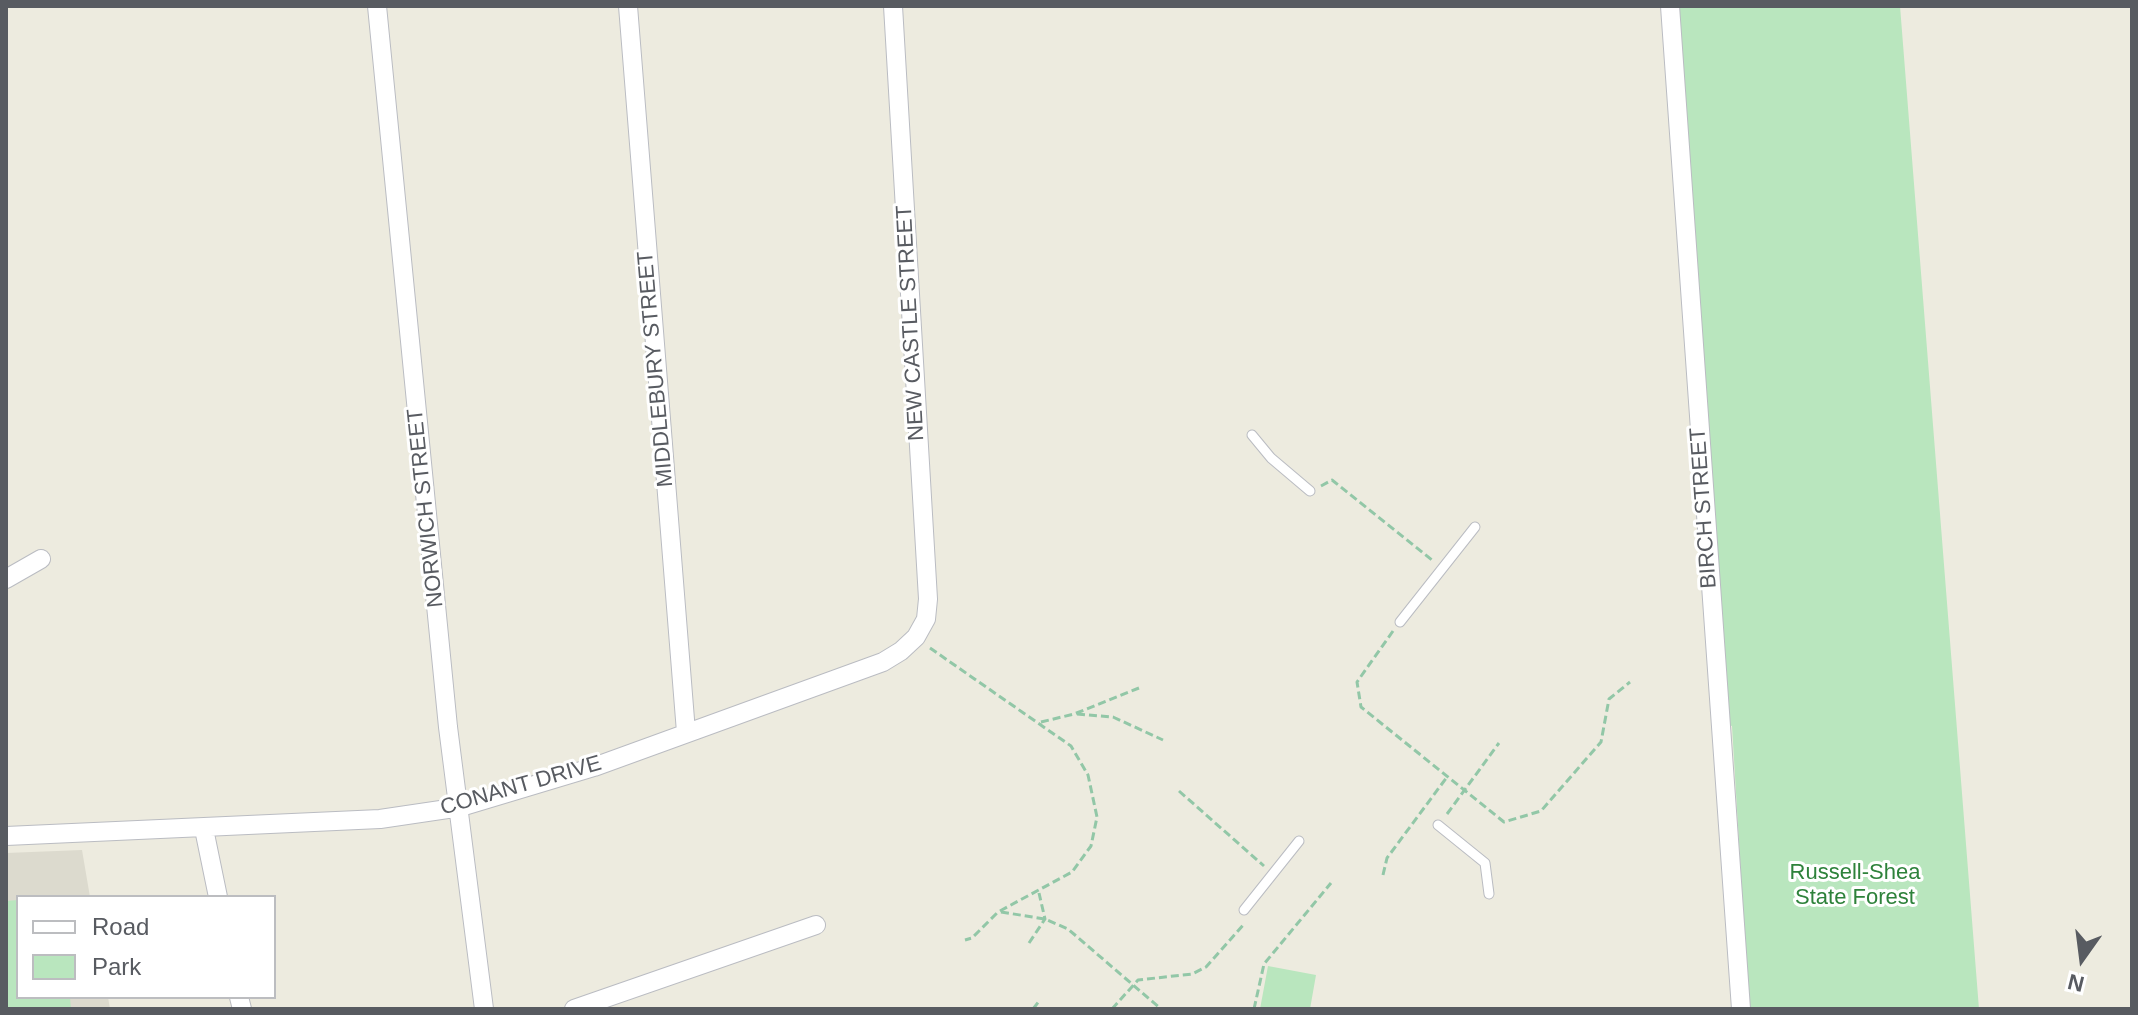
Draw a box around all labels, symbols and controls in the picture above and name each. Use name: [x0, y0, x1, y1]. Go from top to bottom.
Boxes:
street label: NEW CASTLE STREET: [892, 205, 930, 441]
street label: MIDDLEBURY STREET: [633, 250, 679, 488]
street label: NORWICH STREET: [402, 407, 450, 609]
street label: BIRCH STREET: [1685, 427, 1723, 589]
street label: CONANT DRIVE: [437, 750, 605, 822]
park label: Russell-Shea State Forest: [1790, 860, 1920, 912]
legend: [16, 895, 276, 999]
text: Road: [92, 913, 149, 940]
north arrow: [2042, 919, 2122, 999]
text: Park: [92, 953, 141, 980]
text: N: [2065, 969, 2087, 997]

